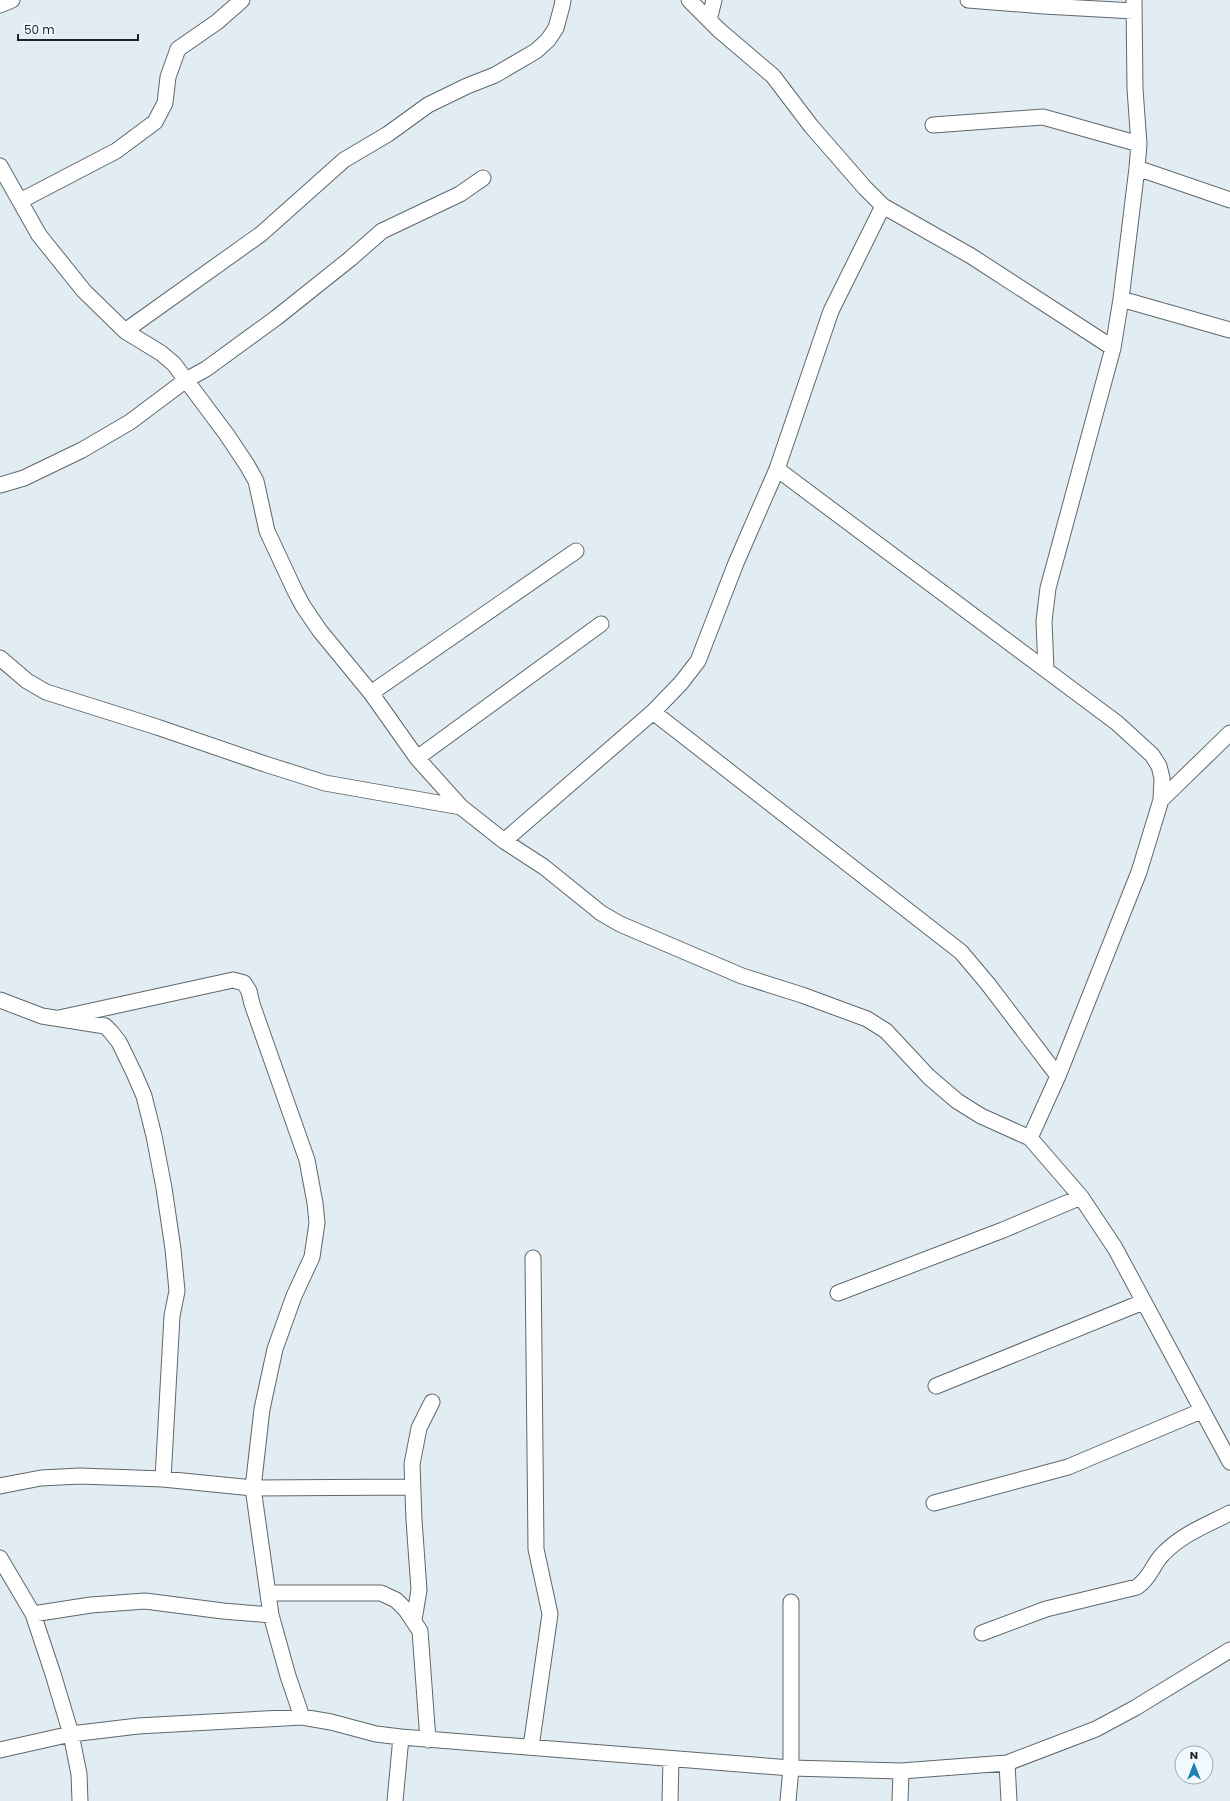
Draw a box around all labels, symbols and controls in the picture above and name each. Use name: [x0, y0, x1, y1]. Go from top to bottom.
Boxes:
scale bar: [18, 16, 138, 42]
text: 50 m: [24, 21, 55, 38]
north arrow: [1174, 1745, 1214, 1785]
text: N: [1190, 1747, 1198, 1763]

